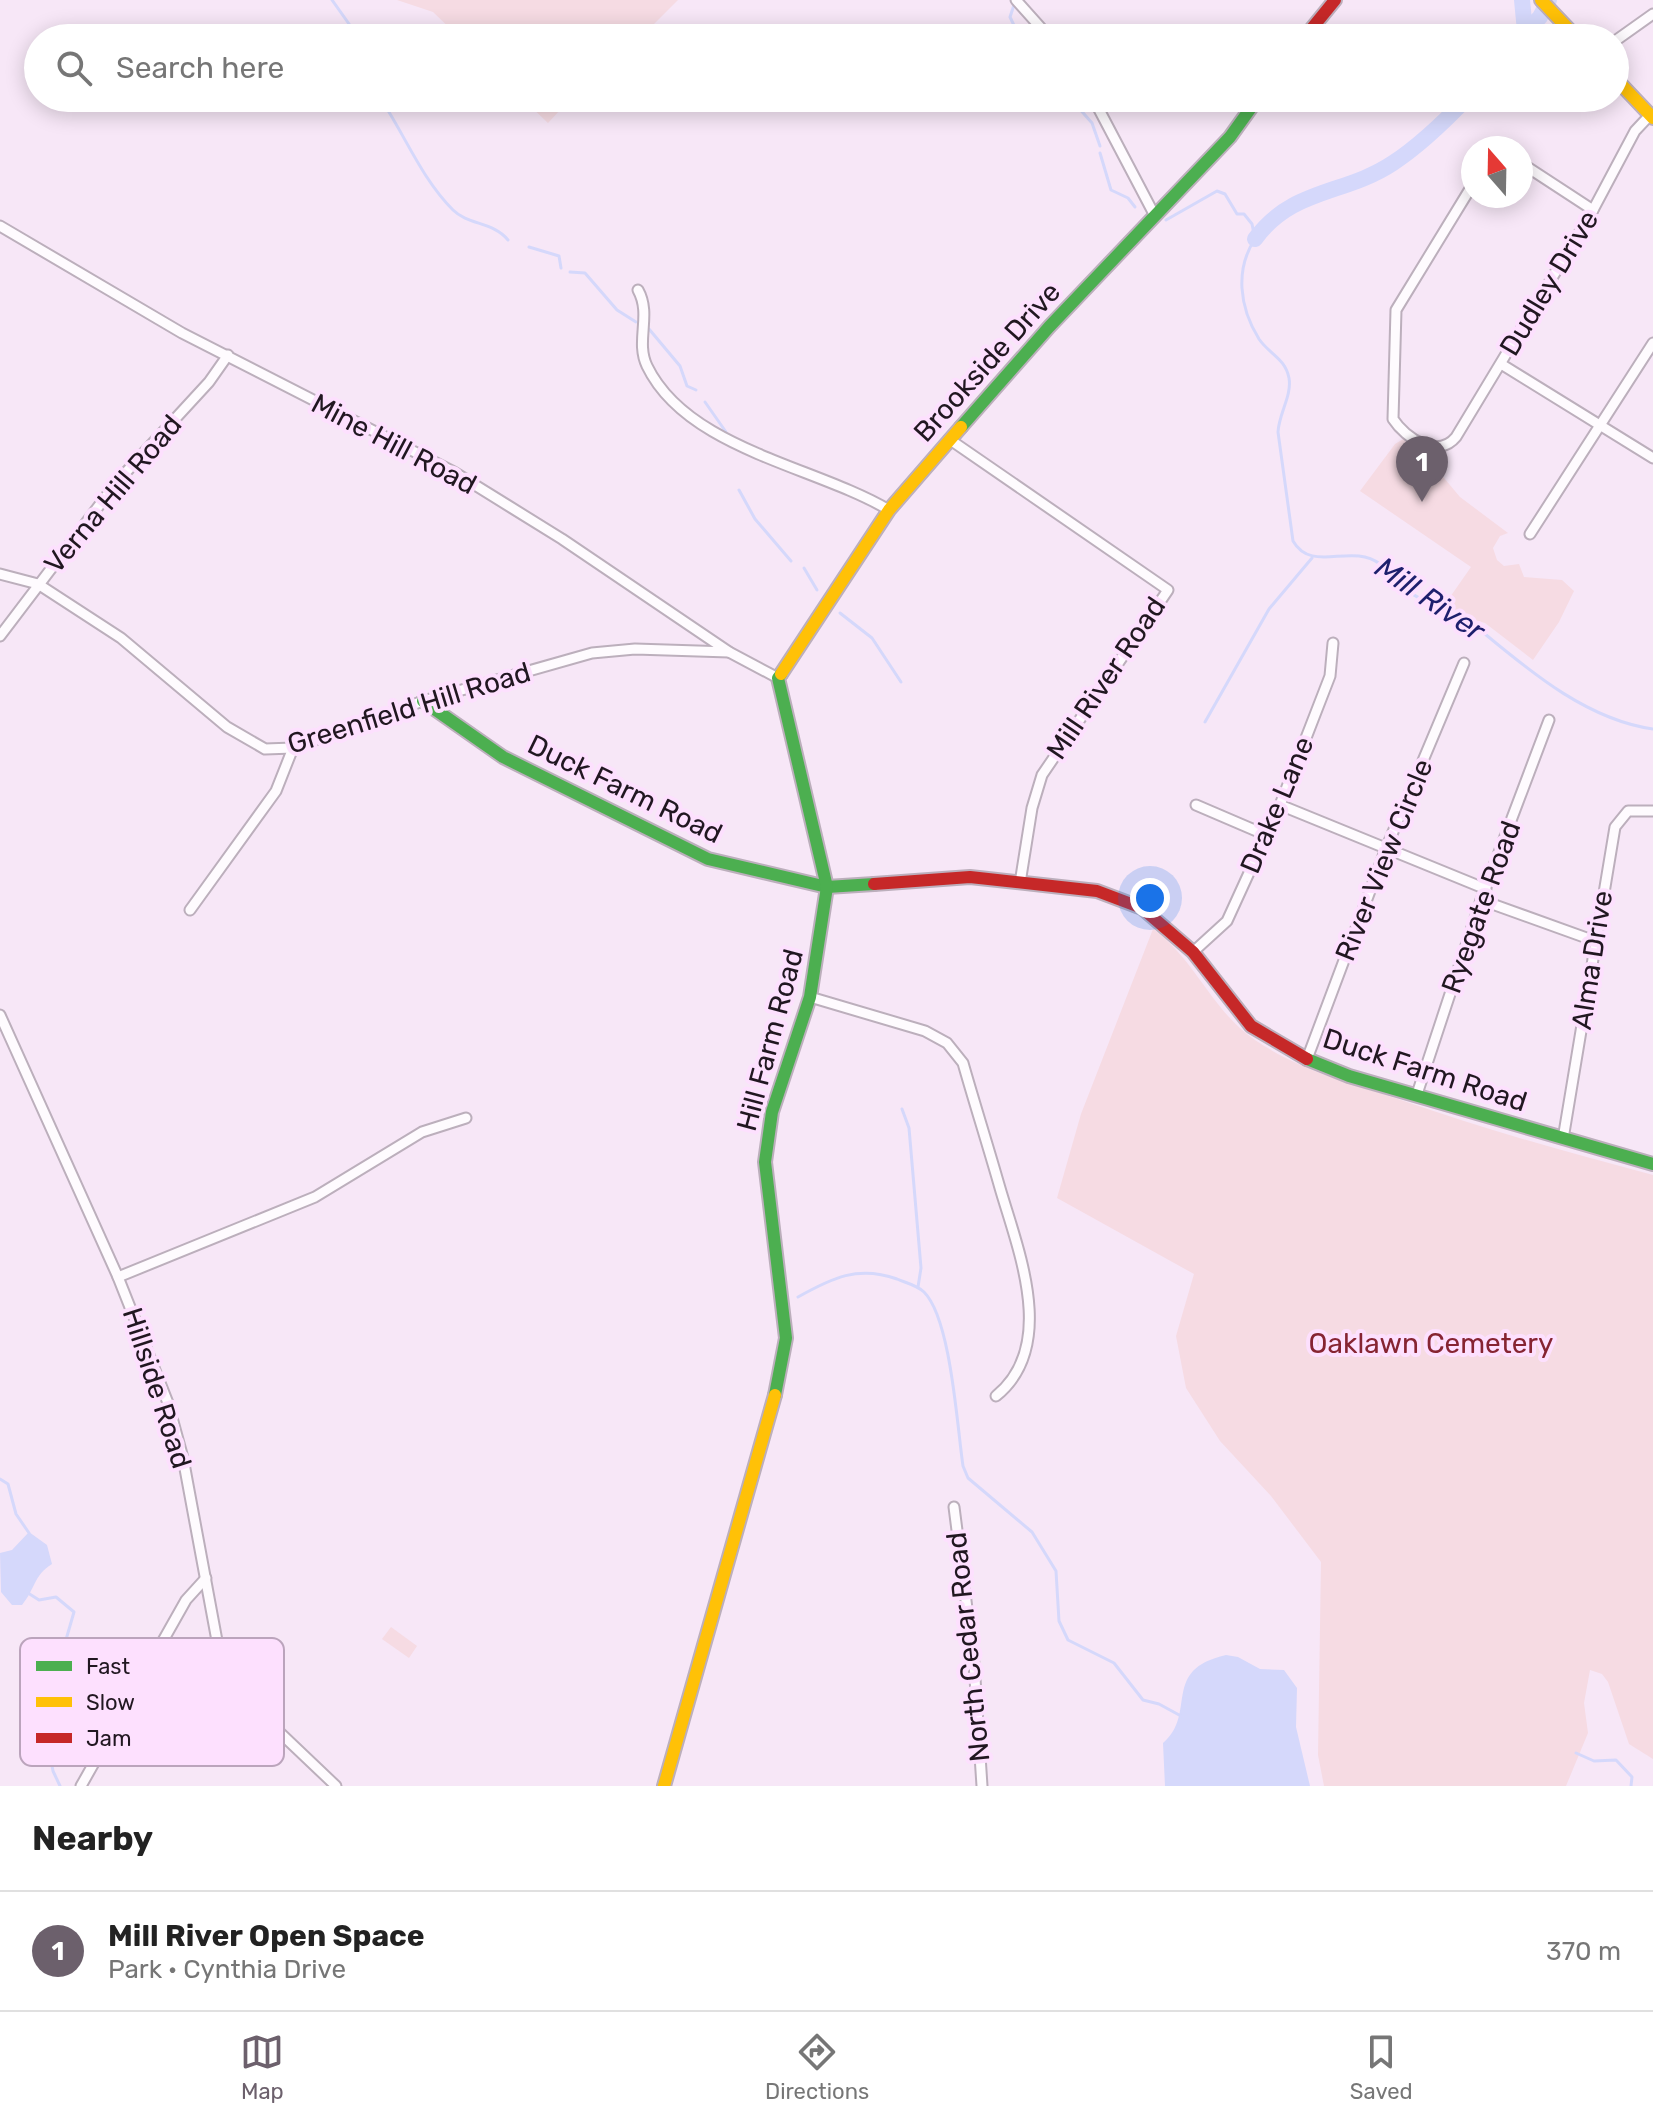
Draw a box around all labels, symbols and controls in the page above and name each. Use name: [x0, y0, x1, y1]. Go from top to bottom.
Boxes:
search box: [24, 24, 1629, 112]
icon: search: [52, 46, 96, 90]
text: Search here: [116, 50, 284, 86]
north arrow: [1461, 136, 1533, 208]
street label: Dudley Drive: [1493, 204, 1605, 362]
street label: Brookside Drive: [907, 276, 1067, 448]
street label: Mine Hill Road: [306, 387, 482, 501]
street label: Verna Hill Road: [37, 408, 189, 580]
pin: 1: [1396, 436, 1448, 502]
water label: Mill River: [1368, 549, 1493, 650]
street label: Mill River Road: [1040, 591, 1172, 765]
street label: Greenfield Hill Road: [283, 655, 535, 761]
street label: Duck Farm Road: [522, 728, 728, 850]
street label: Drake Lane: [1233, 732, 1321, 878]
street label: River View Circle: [1329, 754, 1439, 966]
street label: Ryegate Road: [1435, 816, 1527, 998]
your location: [1130, 878, 1170, 918]
street label: Alma Drive: [1565, 888, 1619, 1032]
street label: Hill Farm Road: [730, 945, 810, 1135]
street label: Duck Farm Road: [1319, 1021, 1531, 1119]
street label: Hillside Road: [116, 1303, 198, 1473]
park label: Oaklawn Cemetery: [1309, 1327, 1553, 1360]
street label: North Cedar Road: [940, 1531, 996, 1763]
legend: [20, 1638, 284, 1766]
text: Fast: [86, 1653, 131, 1680]
text: Slow: [86, 1689, 135, 1716]
text: Jam: [86, 1725, 132, 1752]
text: Nearby: [32, 1818, 153, 1859]
text: Mill River Open Space: [108, 1918, 425, 1954]
text: 1: [52, 1936, 64, 1967]
text: 370 m: [1546, 1936, 1621, 1967]
text: Park · Cynthia Drive: [108, 1954, 346, 1985]
tab: Map: [240, 2030, 284, 2105]
tab: Directions: [765, 2030, 869, 2105]
tab: Saved: [1350, 2030, 1413, 2105]

